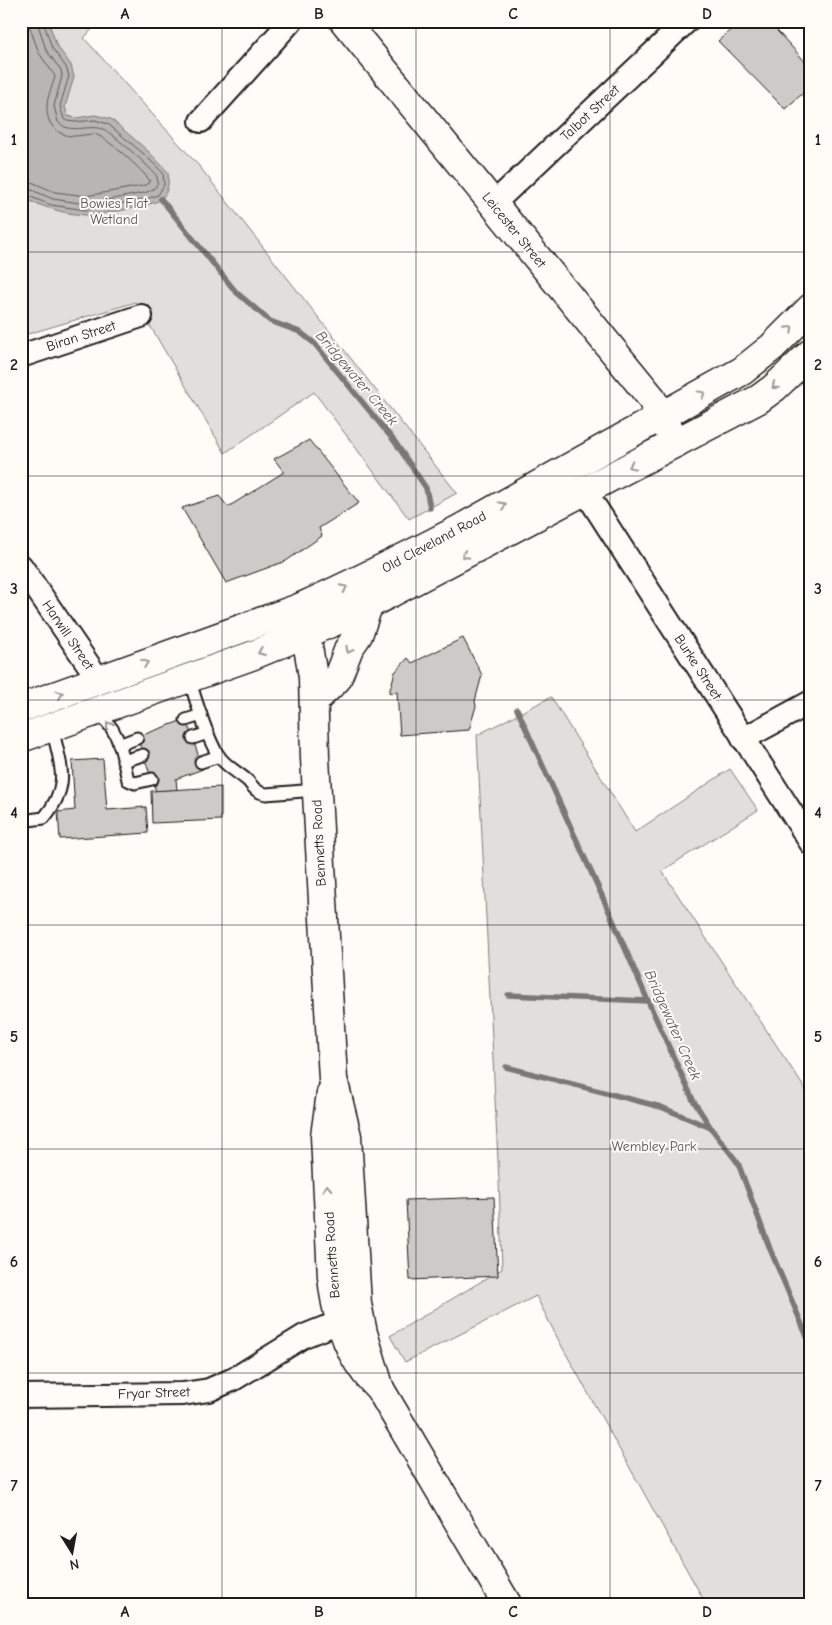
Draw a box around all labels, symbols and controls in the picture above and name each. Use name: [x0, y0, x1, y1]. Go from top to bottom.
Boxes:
text: A: [121, 5, 130, 23]
text: B: [314, 5, 324, 23]
text: C: [508, 5, 518, 23]
text: D: [702, 5, 712, 23]
street label: Talbot Street: [557, 81, 624, 145]
text: 1: [11, 131, 17, 149]
text: 1: [815, 131, 821, 149]
street label: Leicester Street: [478, 189, 550, 272]
park label: Bowies Flat Wetland: [80, 195, 149, 228]
street label: Biran Street: [44, 317, 119, 355]
one-way arrow: [785, 326, 794, 335]
water label: Bridgewater Creek: [312, 327, 402, 430]
text: 2: [10, 356, 18, 374]
text: 2: [814, 356, 822, 374]
one-way arrow: [772, 381, 781, 389]
one-way arrow: [697, 391, 706, 401]
one-way arrow: [629, 460, 638, 470]
one-way arrow: [498, 501, 507, 511]
street label: Old Cleveland Road: [379, 507, 489, 577]
one-way arrow: [461, 549, 470, 559]
text: 3: [10, 580, 18, 598]
text: 3: [814, 580, 822, 598]
one-way arrow: [339, 584, 348, 594]
street label: Harwill Street: [38, 597, 98, 674]
street label: Burke Street: [671, 631, 726, 704]
one-way arrow: [345, 645, 355, 654]
one-way arrow: [257, 646, 266, 657]
one-way arrow: [140, 659, 149, 669]
one-way arrow: [55, 690, 64, 700]
one-way arrow: [106, 722, 115, 731]
street label: Bennetts Road: [308, 799, 330, 887]
text: 4: [10, 804, 18, 822]
text: 4: [814, 804, 822, 822]
water label: Bridgewater Creek: [641, 967, 706, 1083]
text: 5: [10, 1028, 18, 1046]
text: 5: [814, 1028, 822, 1046]
park label: Wembley Park: [611, 1138, 697, 1155]
one-way arrow: [322, 1183, 333, 1191]
street label: Bennetts Road: [320, 1211, 344, 1299]
text: 6: [10, 1253, 18, 1271]
text: 6: [814, 1253, 822, 1271]
street label: Fryar Street: [118, 1383, 191, 1403]
text: 7: [10, 1477, 18, 1495]
text: 7: [814, 1477, 822, 1495]
north arrow: [48, 1528, 98, 1578]
text: N: [68, 1555, 80, 1573]
text: A: [121, 1603, 130, 1621]
text: B: [314, 1603, 324, 1621]
text: C: [508, 1603, 518, 1621]
text: D: [702, 1603, 712, 1621]

